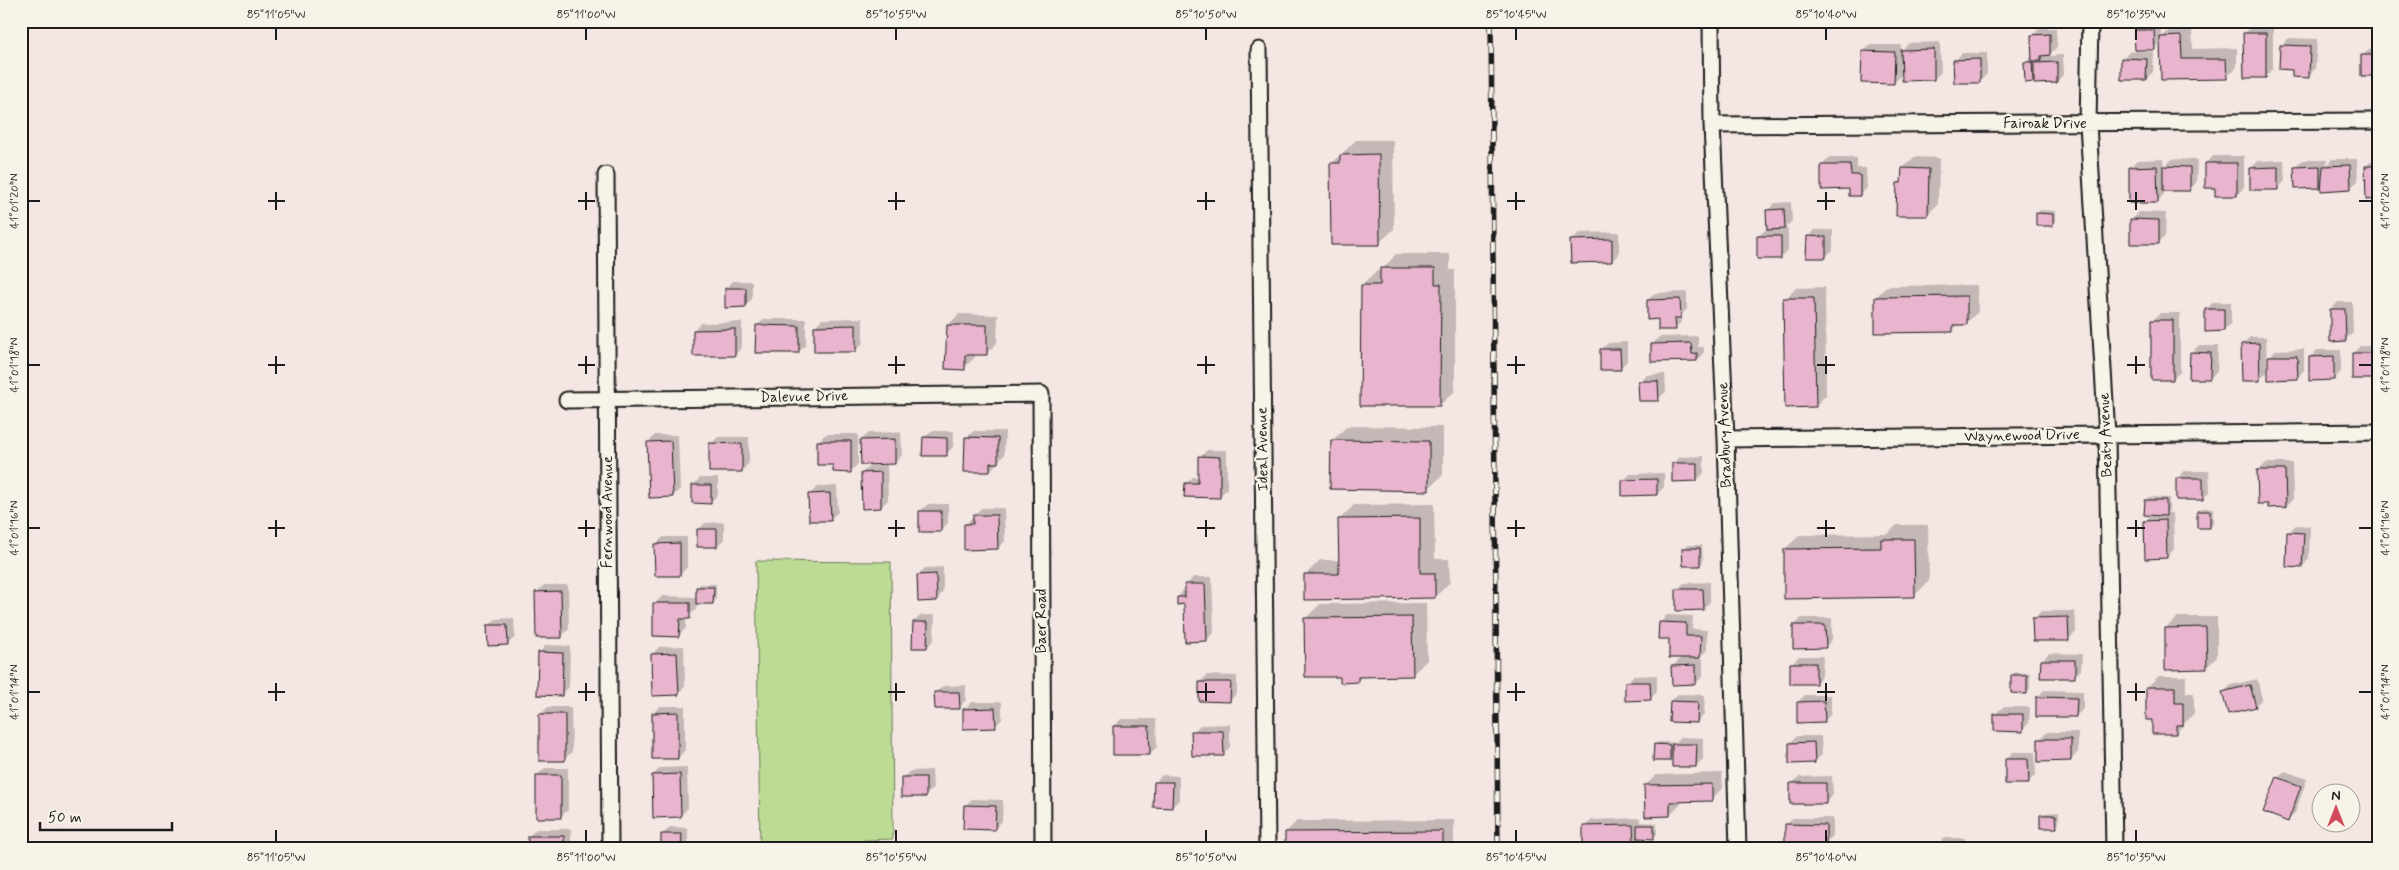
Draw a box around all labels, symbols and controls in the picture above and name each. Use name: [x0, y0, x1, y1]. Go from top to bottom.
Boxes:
text: 85°11'05"W: [247, 7, 305, 23]
text: 85°11'00"W: [556, 7, 616, 23]
text: 85°10'55"W: [866, 7, 927, 23]
text: 85°10'50"W: [1175, 7, 1237, 23]
text: 85°10'45"W: [1486, 7, 1546, 23]
text: 85°10'40"W: [1795, 7, 1857, 23]
text: 85°10'35"W: [2106, 7, 2166, 23]
street label: Fairoak Drive: [2003, 114, 2087, 134]
text: 41°01'20"N: [7, 173, 23, 229]
text: 41°01'20"N: [2378, 173, 2394, 229]
text: 41°01'18"N: [7, 338, 23, 392]
text: 41°01'18"N: [2378, 338, 2394, 392]
street label: Bradbury Avenue: [1713, 382, 1737, 488]
street label: Dalevue Drive: [760, 386, 848, 408]
street label: Beaty Avenue: [2095, 392, 2117, 478]
street label: Ideal Avenue: [1252, 407, 1274, 491]
street label: Waynewood Drive: [1964, 425, 2080, 447]
street label: Fernwood Avenue: [598, 456, 618, 568]
text: 41°01'16"N: [7, 501, 23, 555]
text: 41°01'16"N: [2378, 501, 2394, 555]
street label: Baer Road: [1032, 588, 1052, 653]
text: 41°01'14"N: [7, 664, 23, 720]
text: 41°01'14"N: [2378, 664, 2394, 720]
north arrow: [2312, 782, 2362, 832]
text: N: [2331, 787, 2341, 805]
scale bar: [40, 800, 172, 832]
text: 50 m: [48, 808, 82, 828]
text: 85°11'05"W: [247, 850, 305, 866]
text: 85°11'00"W: [556, 850, 616, 866]
text: 85°10'55"W: [866, 850, 927, 866]
text: 85°10'50"W: [1175, 850, 1237, 866]
text: 85°10'45"W: [1486, 850, 1546, 866]
text: 85°10'40"W: [1795, 850, 1857, 866]
text: 85°10'35"W: [2106, 850, 2166, 866]

